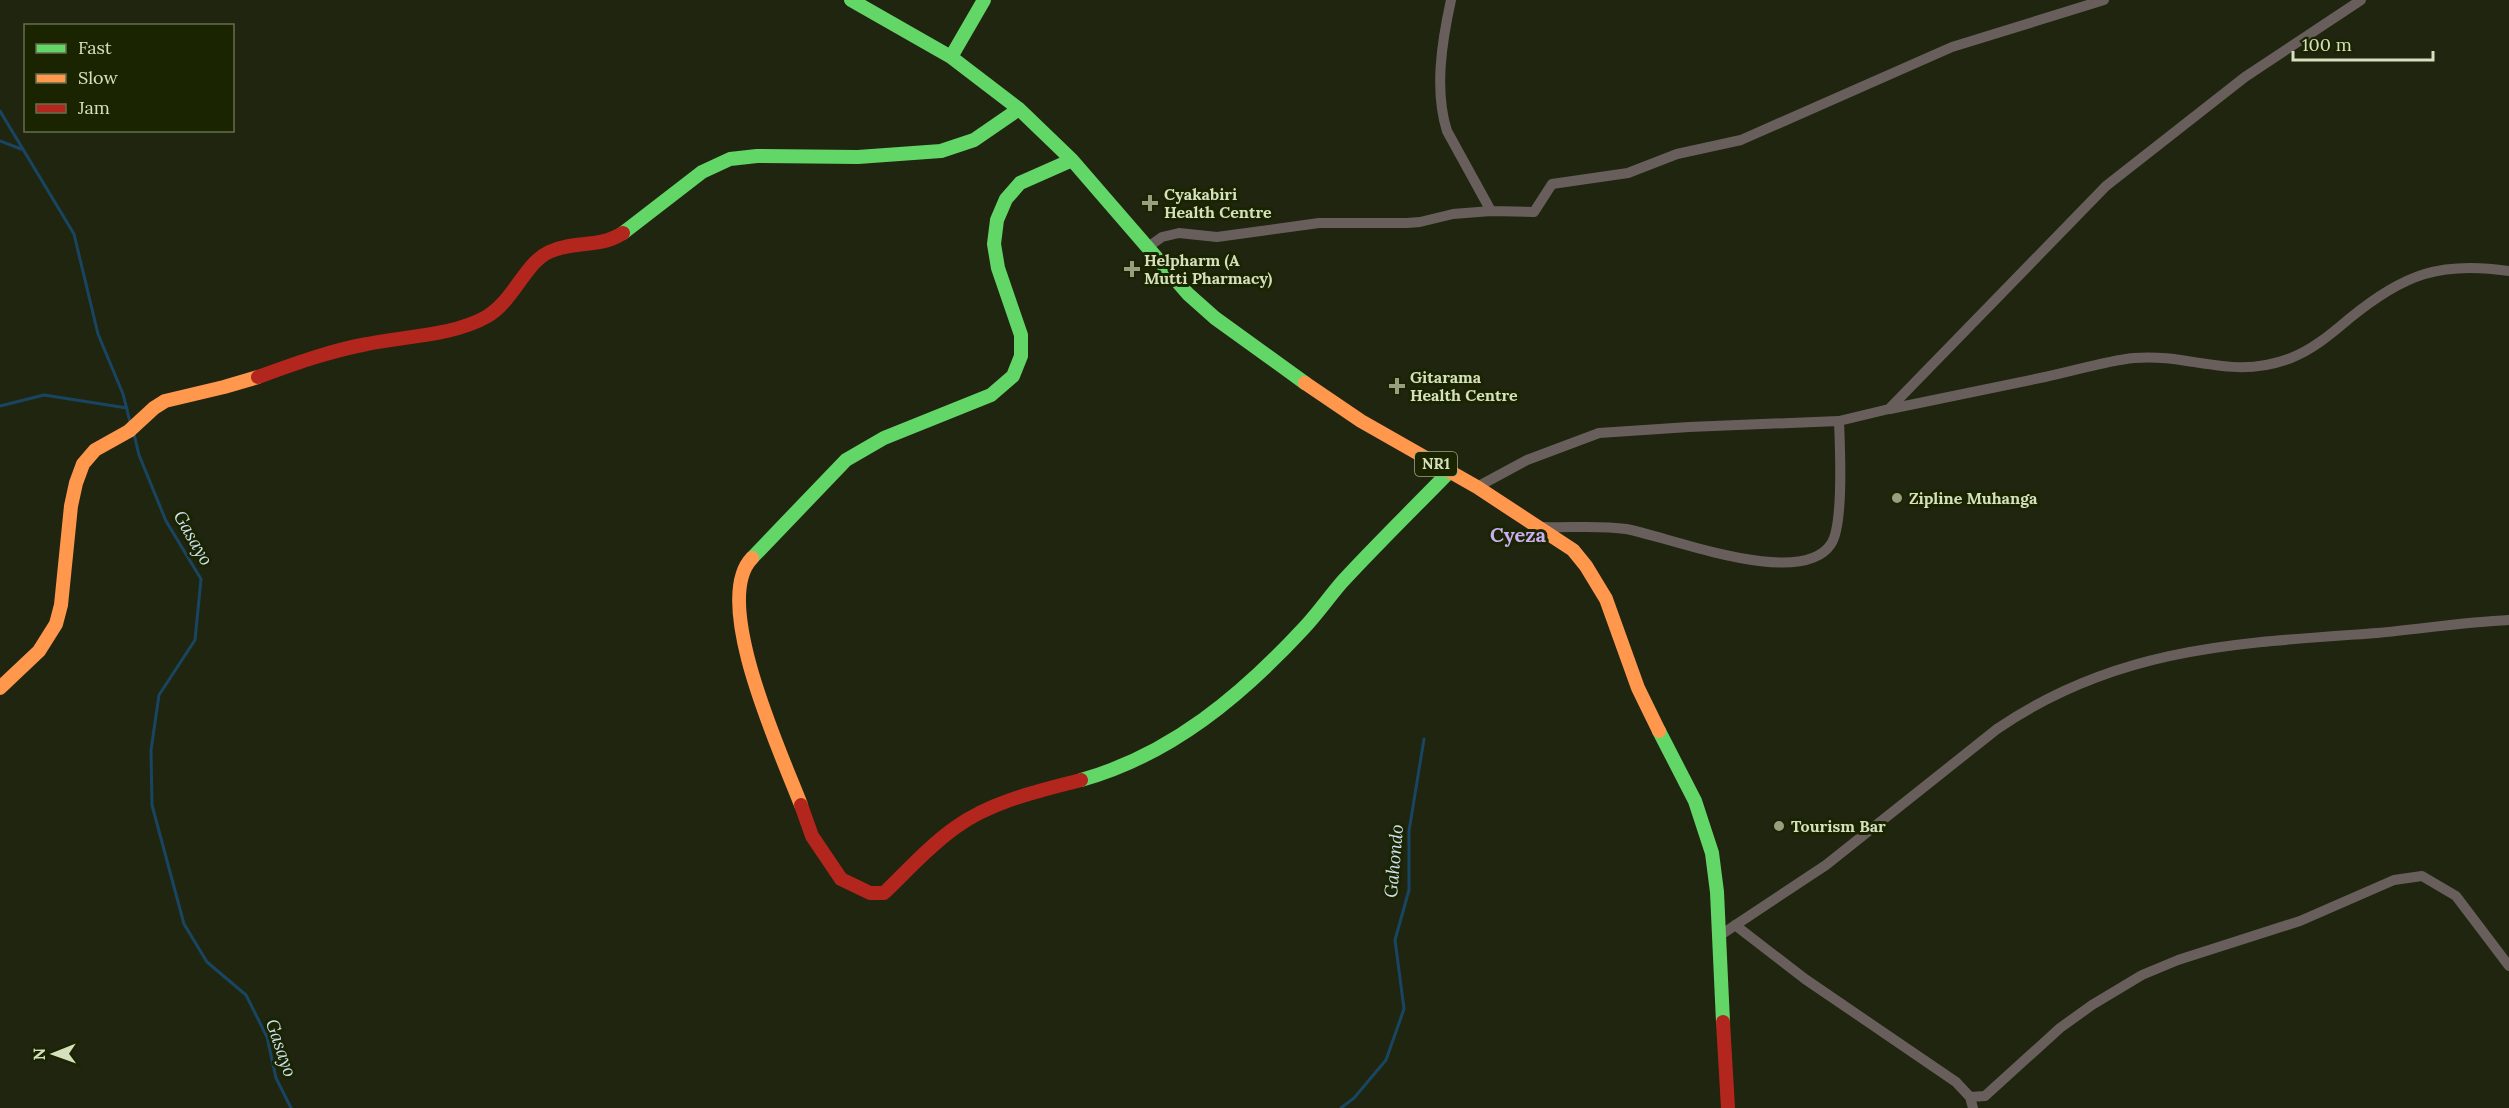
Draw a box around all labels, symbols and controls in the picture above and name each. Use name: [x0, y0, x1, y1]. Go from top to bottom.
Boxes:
legend: [24, 24, 234, 132]
scale bar: [2293, 24, 2432, 62]
text: 100 m: [2302, 33, 2352, 56]
text: Fast: [78, 36, 112, 59]
text: Slow: [78, 66, 118, 89]
text: Jam: [77, 96, 110, 119]
place label: Cyakabiri Health Centre: [1164, 184, 1272, 222]
marker: Cyakabiri Health Centre: [1141, 194, 1159, 212]
place label: Helpharm (A Mutti Pharmacy): [1144, 250, 1273, 289]
marker: Helpharm (A Mutti Pharmacy): [1125, 262, 1139, 276]
place label: Gitarama Health Centre: [1410, 367, 1518, 405]
marker: Gitarama Health Centre: [1388, 377, 1406, 395]
road number: NR1: [1415, 452, 1457, 476]
place label: Zipline Muhanga: [1909, 488, 2038, 508]
marker: Zipline Muhanga: [1890, 491, 1904, 505]
water label: Gasayo: [169, 506, 218, 569]
district label: Cyeza: [1490, 522, 1547, 547]
place label: Tourism Bar: [1791, 816, 1886, 836]
marker: Tourism Bar: [1772, 819, 1786, 833]
water label: Gahondo: [1379, 823, 1408, 899]
water label: Gasayo: [261, 1016, 302, 1080]
north arrow: [24, 1024, 84, 1084]
text: N: [29, 1048, 49, 1061]

